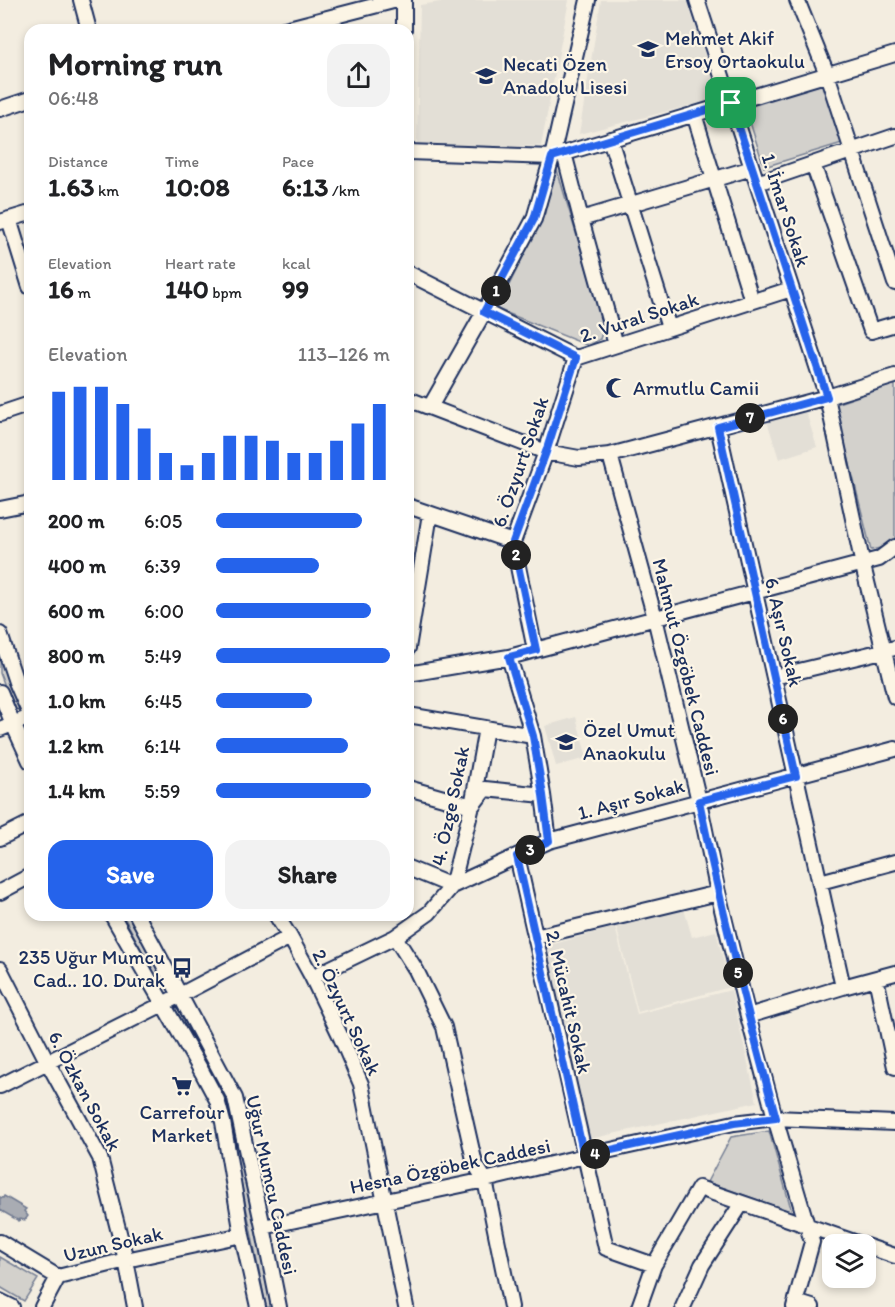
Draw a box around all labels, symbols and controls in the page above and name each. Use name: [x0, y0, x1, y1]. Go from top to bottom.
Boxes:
place label: Mehmet Akif Ersoy Ortaokulu: [665, 26, 805, 73]
school or university icon: Mehmet Akif Ersoy Ortaokulu: [636, 37, 660, 61]
text: Morning run: [48, 44, 223, 83]
button: share: [327, 44, 390, 107]
place label: Necati Özen Anadolu Lisesi: [503, 52, 627, 99]
school or university icon: Necati Özen Anadolu Lisesi: [474, 64, 498, 88]
pin: [705, 77, 756, 128]
text: 06:48: [48, 86, 99, 110]
icon: arrive: [714, 86, 747, 119]
street label: 1. İmar Sokak: [756, 150, 816, 270]
text: Distance: [48, 152, 108, 171]
text: Time: [165, 152, 199, 171]
text: Pace: [282, 152, 314, 171]
text: 1.63: [48, 171, 94, 203]
text: 10:08: [165, 171, 230, 203]
text: 6:13: [282, 171, 328, 203]
text: km: [94, 181, 119, 200]
text: /km: [328, 181, 360, 200]
text: Elevation: [48, 254, 112, 273]
text: Heart rate: [165, 254, 236, 273]
text: kcal: [282, 254, 310, 273]
text: 16: [48, 273, 74, 305]
text: 140: [165, 273, 209, 305]
text: 99: [282, 273, 309, 305]
pin: 1: [481, 276, 511, 306]
text: 1: [492, 281, 500, 300]
text: m: [74, 283, 91, 302]
text: bpm: [209, 283, 242, 302]
street label: 2. Vural Sokak: [577, 286, 702, 347]
text: Elevation: [48, 342, 127, 366]
text: 113–126 m: [298, 342, 390, 366]
mosque icon: Armutlu Camii: [604, 376, 628, 400]
place label: Armutlu Camii: [633, 376, 759, 400]
street label: 6. Özyurt Sokak: [486, 393, 554, 530]
pin: 7: [735, 403, 765, 433]
text: 7: [746, 408, 754, 427]
text: 200 m: [48, 509, 104, 533]
text: 6:05: [144, 509, 182, 533]
pin: 2: [501, 540, 531, 570]
text: 2: [512, 545, 520, 564]
text: 400 m: [48, 554, 106, 578]
text: 6:39: [144, 554, 181, 578]
street label: Mahmut Özgöbek Caddesi: [647, 556, 725, 778]
street label: 6. Aşır Sokak: [760, 575, 808, 689]
text: 600 m: [48, 599, 105, 623]
text: 6:00: [144, 599, 184, 623]
text: 800 m: [48, 644, 105, 668]
text: 5:49: [144, 644, 182, 668]
text: 1.0 km: [48, 689, 105, 713]
text: 6:45: [144, 689, 182, 713]
pin: 6: [768, 704, 798, 734]
text: 6: [779, 709, 787, 728]
place label: Özel Umut Anaokulu: [583, 718, 675, 765]
school or university icon: Özel Umut Anaokulu: [554, 730, 578, 754]
text: 1.2 km: [48, 734, 104, 758]
text: 6:14: [144, 734, 181, 758]
street label: 4. Özge Sokak: [426, 743, 475, 868]
street label: 1. Aşır Sokak: [575, 773, 688, 825]
text: 1.4 km: [48, 779, 105, 803]
text: 5:59: [144, 779, 180, 803]
pin: 3: [515, 835, 545, 865]
button: Save: [48, 840, 213, 909]
button: Share: [225, 840, 390, 909]
text: 3: [526, 840, 534, 859]
street label: 2. Mücahit Sokak: [541, 928, 597, 1076]
place label: 235 Uğur Mumcu Cad.. 10. Durak: [18, 945, 165, 992]
street label: 2. Özyurt Sokak: [307, 945, 387, 1079]
bus stop icon: 235 Uğur Mumcu Cad.. 10. Durak: [170, 956, 194, 980]
pin: 5: [723, 958, 753, 988]
text: 5: [734, 963, 742, 982]
street label: 6. Özkan Sokak: [43, 1027, 127, 1155]
supermarket icon: Carrefour Market: [170, 1074, 194, 1098]
street label: Uğur Mumcu Caddesi: [241, 1093, 303, 1277]
place label: Carrefour Market: [140, 1100, 225, 1147]
street label: Hesna Özgöbek Caddesi: [347, 1133, 553, 1199]
pin: 4: [580, 1139, 610, 1169]
text: 4: [590, 1144, 600, 1163]
street label: Uzun Sokak: [61, 1221, 166, 1267]
map controls: [822, 1234, 876, 1288]
button: layers: [822, 1234, 876, 1288]

